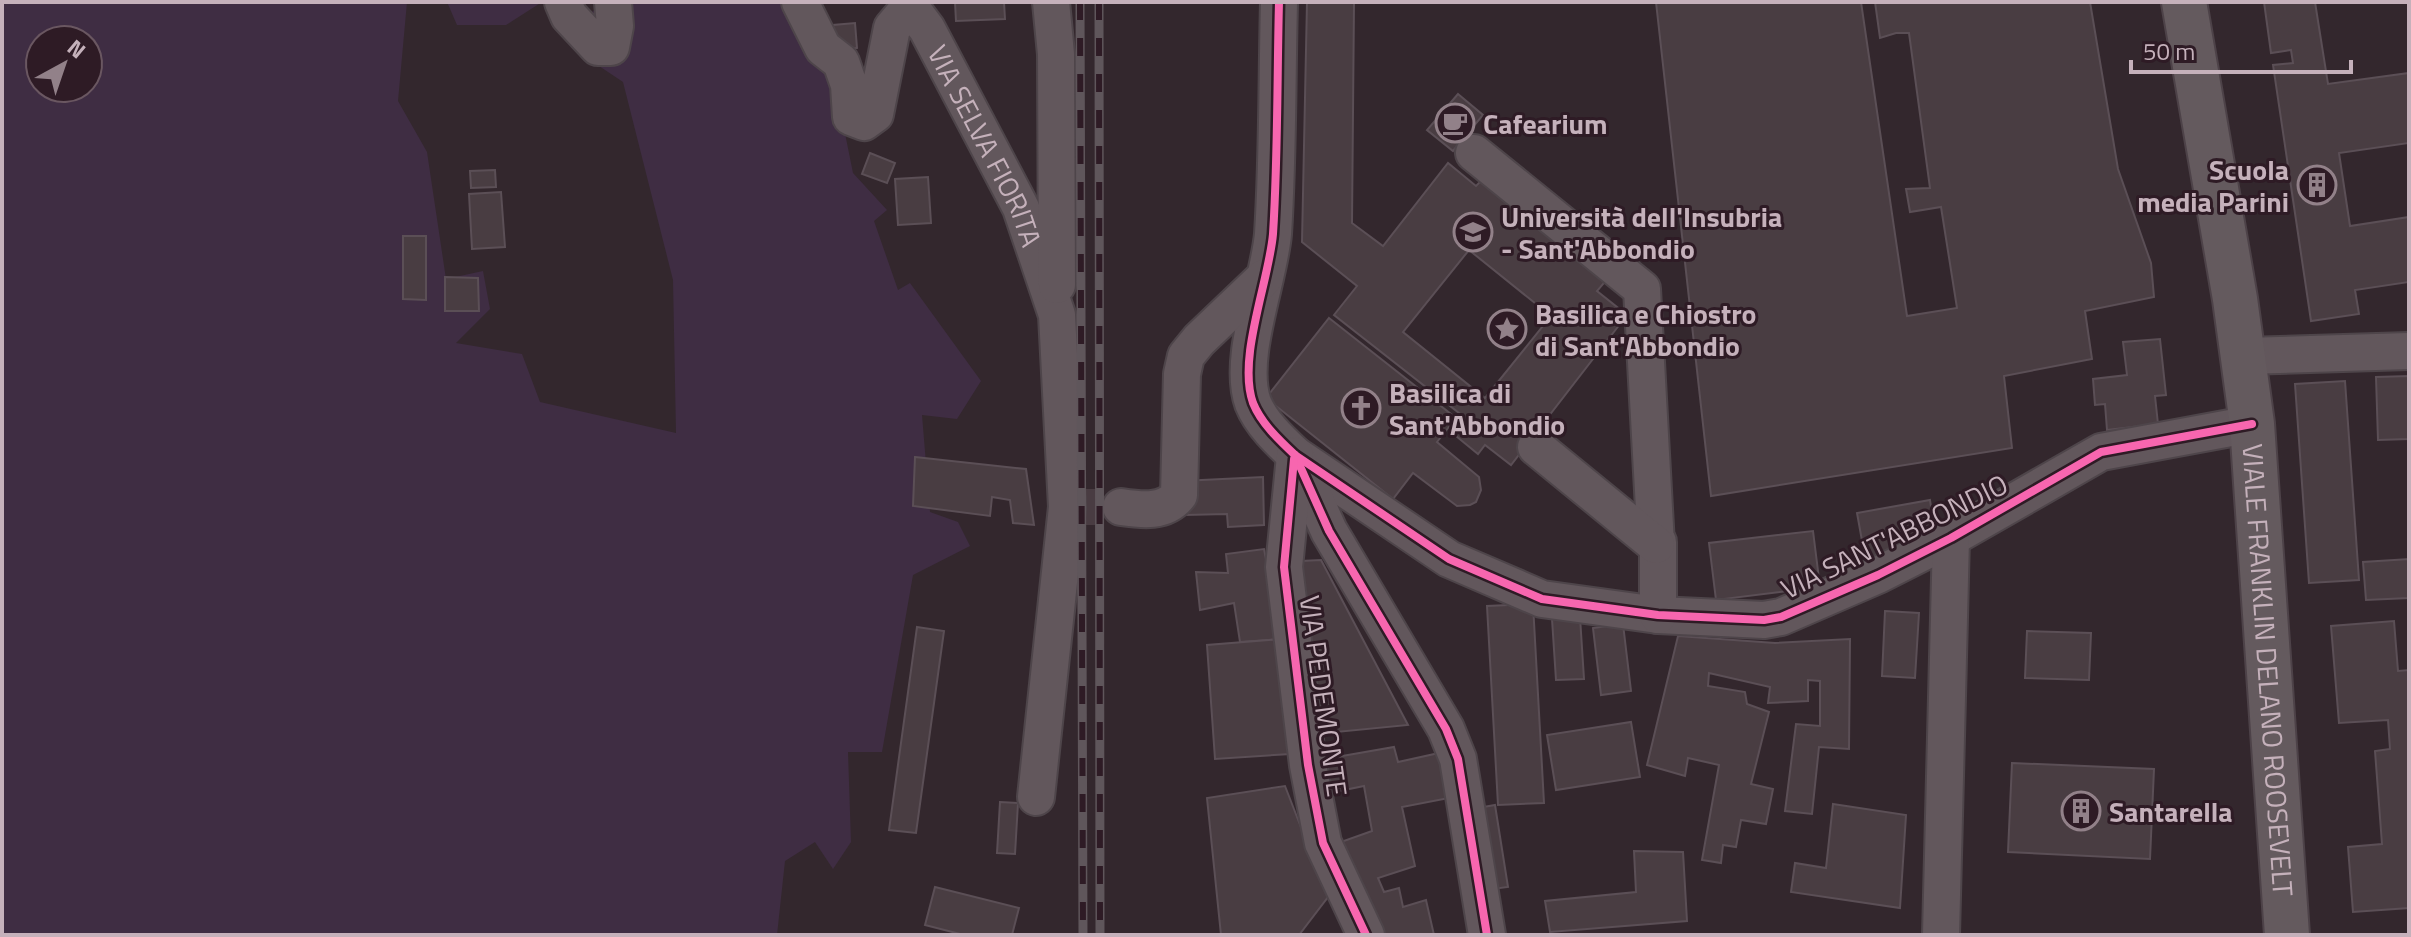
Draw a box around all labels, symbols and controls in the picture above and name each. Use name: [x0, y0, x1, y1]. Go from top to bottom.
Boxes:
north arrow: [24, 24, 104, 104]
scale bar: [2131, 24, 2351, 74]
text: N: [60, 31, 94, 67]
text: 50 m: [2143, 33, 2195, 69]
street label: VIA SELVA FIORITA: [917, 37, 1054, 252]
cafe icon: Cafearium: [1434, 102, 1476, 144]
place label: Cafearium: [1483, 102, 1608, 145]
place label: Scuola media Parini: [2137, 148, 2289, 223]
building icon: Scuola media Parini: [2296, 164, 2338, 206]
place label: Università dell'Insubria - Sant'Abbondio: [1501, 195, 1782, 270]
school or university icon: Università dell'Insubria - Sant'Abbondio: [1452, 211, 1494, 253]
place label: Basilica e Chiostro di Sant'Abbondio: [1535, 292, 1757, 367]
place icon: Basilica e Chiostro di Sant'Abbondio: [1486, 308, 1528, 350]
place label: Basilica di Sant'Abbondio: [1389, 371, 1565, 446]
church icon: Basilica di Sant'Abbondio: [1340, 387, 1382, 429]
street label: VIALE FRANKLIN DELANO ROOSEVELT: [2232, 442, 2306, 898]
street label: VIA SANT'ABBONDIO: [1773, 462, 2015, 610]
street label: VIA PEDEMONTE: [1289, 593, 1359, 799]
building icon: Santarella: [2060, 790, 2102, 832]
place label: Santarella: [2109, 790, 2233, 833]

